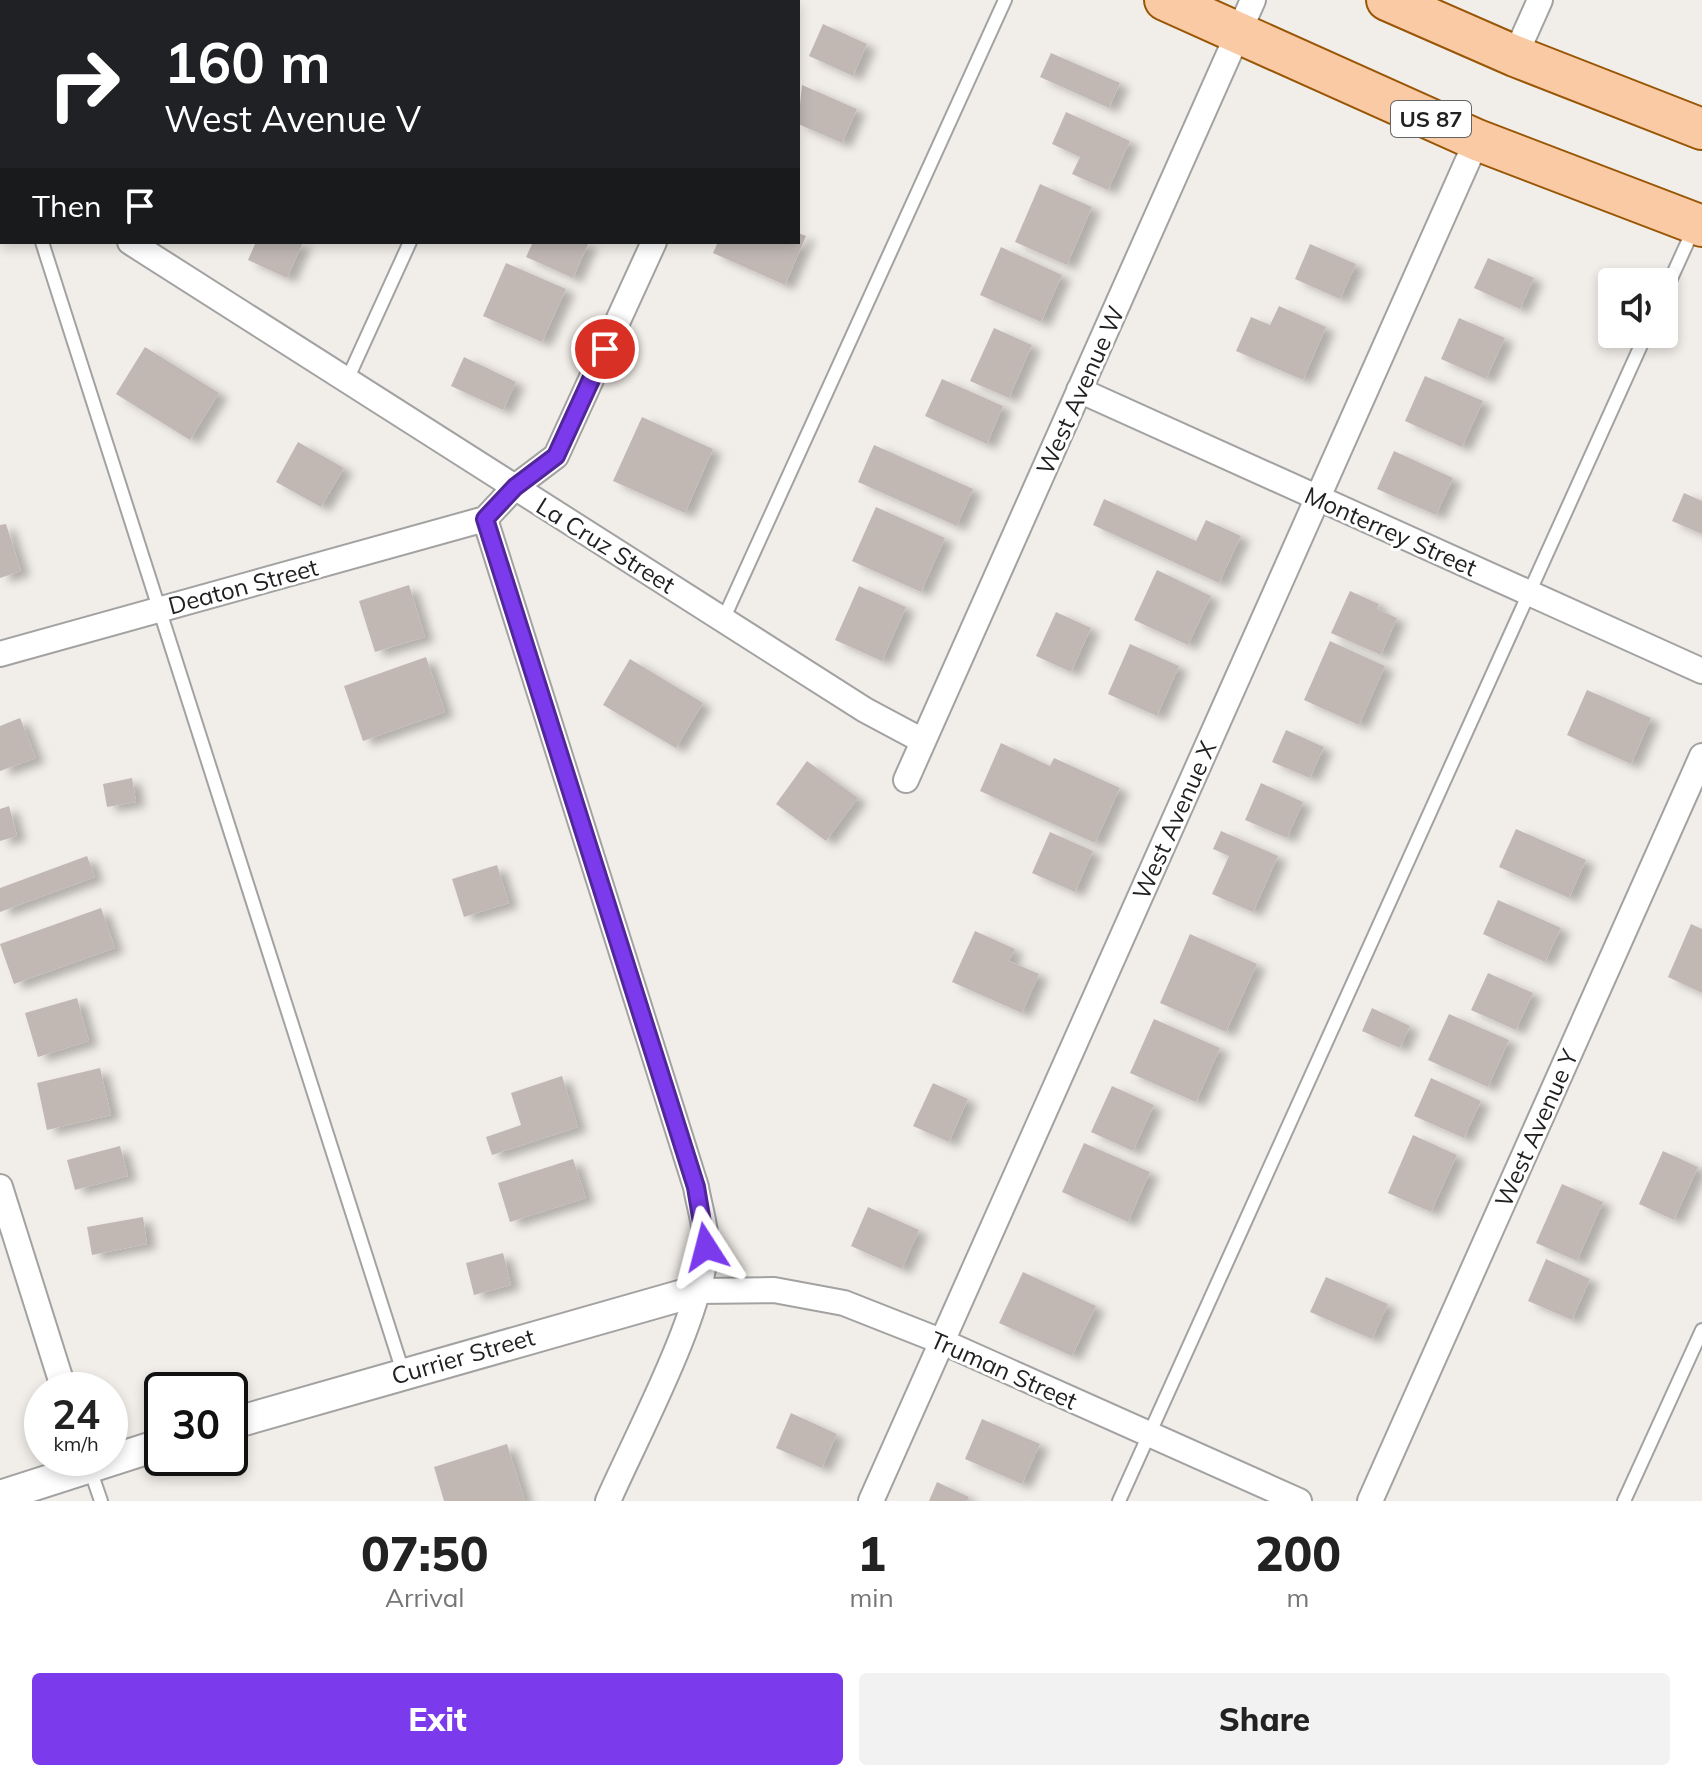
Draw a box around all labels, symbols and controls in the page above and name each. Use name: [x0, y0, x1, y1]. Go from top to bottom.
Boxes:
text: 160 m: [164, 27, 331, 97]
icon: right: [32, 32, 136, 136]
text: West Avenue V: [164, 96, 421, 141]
road number: US 87: [1391, 101, 1471, 137]
icon: arrive: [118, 184, 162, 228]
text: Then: [32, 187, 102, 225]
map controls: [1598, 268, 1678, 348]
button: sound: [1598, 268, 1678, 348]
street label: West Avenue W: [1029, 301, 1131, 479]
pin: [571, 315, 639, 383]
icon: arrive: [583, 327, 627, 371]
street label: Monterrey Street: [1300, 480, 1482, 582]
street label: La Cruz Street: [531, 490, 681, 600]
street label: Deaton Street: [165, 552, 321, 620]
street label: West Avenue X: [1126, 736, 1222, 904]
street label: West Avenue Y: [1488, 1044, 1584, 1211]
position arrow: [664, 1205, 748, 1289]
street label: Currier Street: [388, 1321, 538, 1391]
street label: Truman Street: [926, 1324, 1082, 1416]
speed limit sign: 30: [144, 1372, 248, 1476]
text: 24: [52, 1389, 100, 1439]
text: km/h: [53, 1431, 99, 1456]
text: 07:50: [361, 1523, 489, 1583]
text: 1: [857, 1523, 886, 1583]
text: 200: [1255, 1523, 1341, 1583]
text: Arrival: [385, 1581, 465, 1614]
text: min: [850, 1581, 894, 1614]
text: m: [1286, 1581, 1309, 1614]
button: Exit: [32, 1673, 843, 1765]
button: Share: [859, 1673, 1670, 1765]

